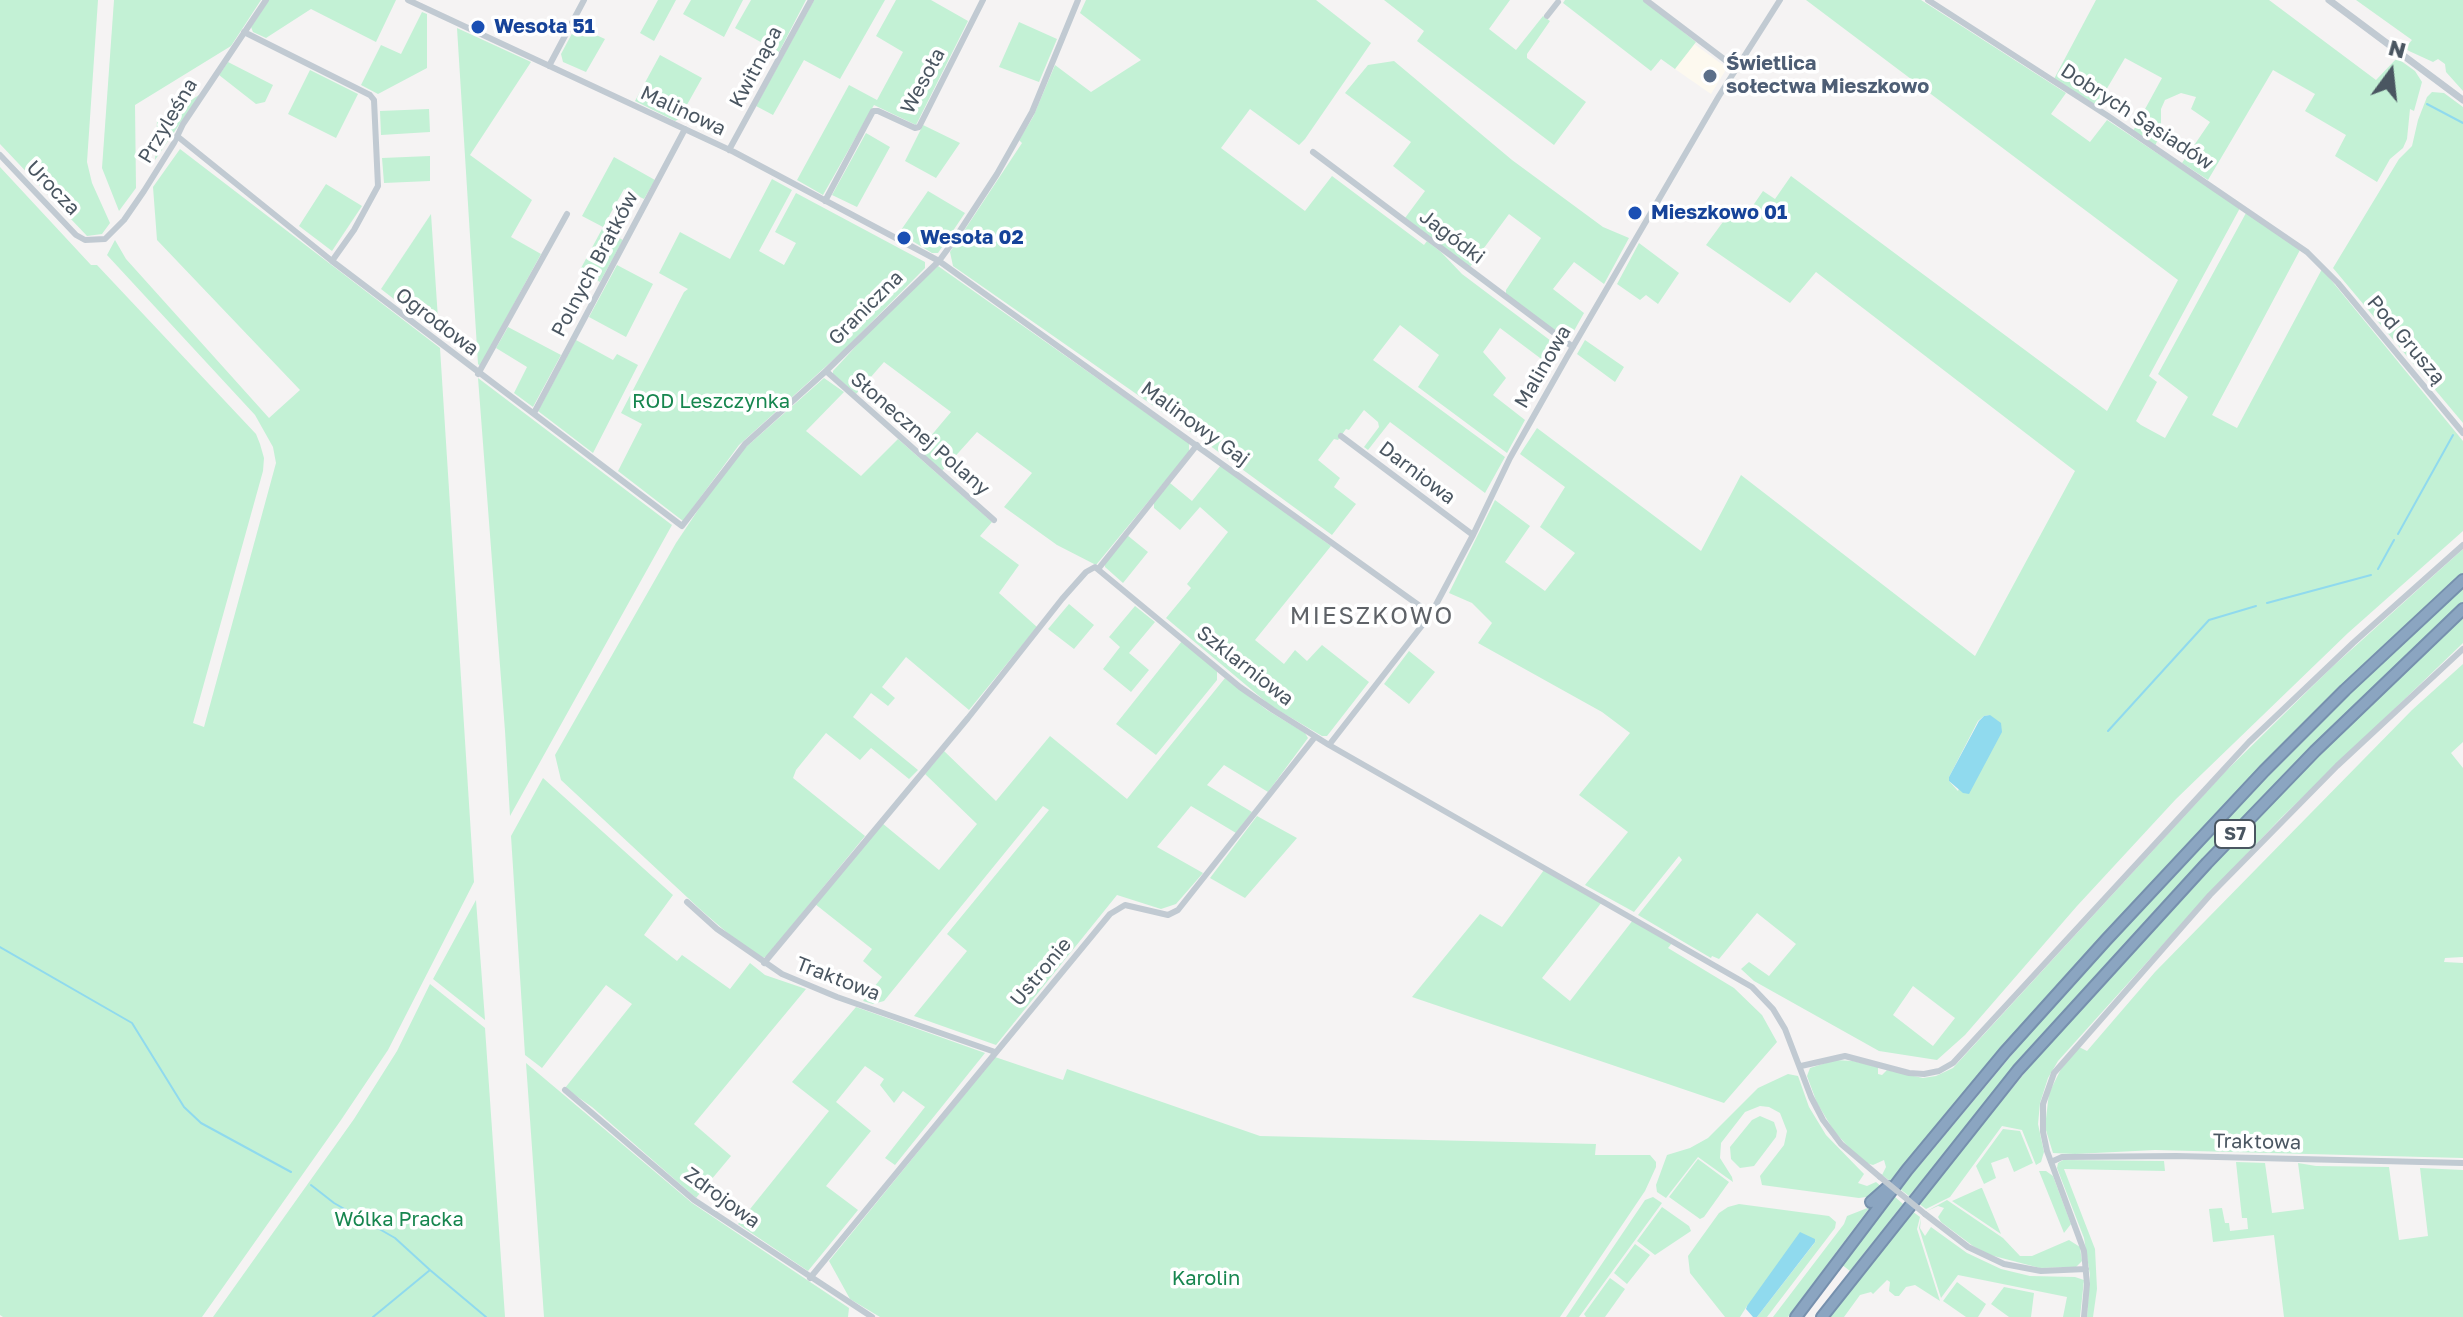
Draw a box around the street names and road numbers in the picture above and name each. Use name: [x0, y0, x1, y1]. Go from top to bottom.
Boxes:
street label: Kwitnąca: [725, 22, 787, 112]
street label: Wesoła: [896, 44, 950, 118]
street label: Dobrych Sąsiadów: [2056, 59, 2218, 175]
street label: Przyleśna: [133, 74, 203, 168]
street label: Malinowa: [636, 81, 730, 141]
street label: Urocza: [21, 156, 85, 220]
street label: Polnych Bratków: [547, 187, 643, 341]
street label: Jagódki: [1415, 205, 1489, 269]
street label: Graniczna: [824, 266, 908, 350]
street label: Ogrodowa: [391, 283, 483, 361]
street label: Pod Gruszą: [2362, 291, 2450, 389]
street label: Malinowa: [1510, 321, 1576, 413]
street label: Słonecznej Polany: [846, 367, 994, 501]
street label: Malinowy Gaj: [1136, 377, 1254, 471]
street label: Darniowa: [1374, 436, 1460, 510]
street label: Szklarniowa: [1192, 621, 1298, 711]
road number: S7: [2215, 820, 2255, 848]
street label: Ustronie: [1005, 933, 1077, 1011]
street label: Traktowa: [793, 952, 883, 1006]
street label: Traktowa: [2213, 1129, 2301, 1155]
street label: Zdrojowa: [679, 1162, 765, 1234]

